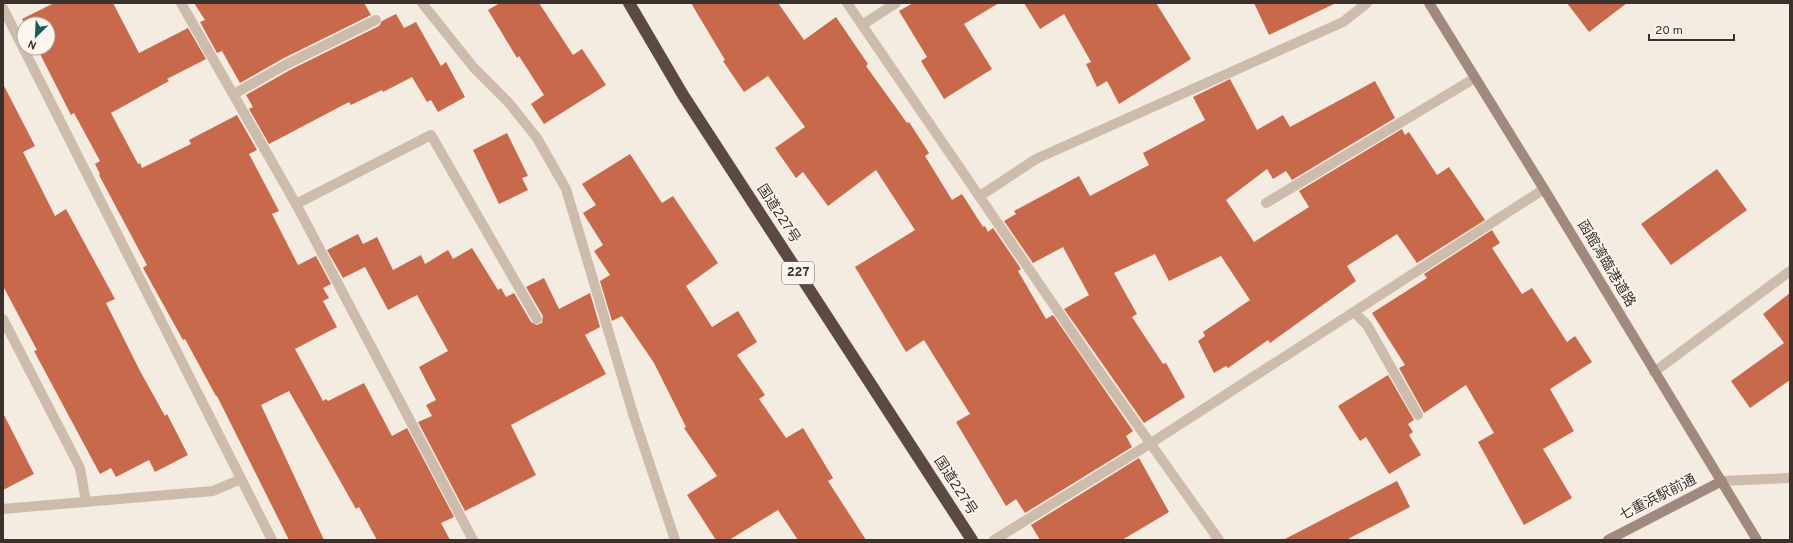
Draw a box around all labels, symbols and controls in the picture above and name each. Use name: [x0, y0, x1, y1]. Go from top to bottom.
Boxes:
north arrow: [16, 16, 56, 56]
scale bar: [1649, 16, 1734, 42]
text: 20 m: [1655, 23, 1683, 39]
text: N: [26, 36, 39, 52]
street label: 国道227号: [753, 182, 803, 246]
street label: 函館湾臨港道路: [1573, 218, 1639, 310]
road number: 227: [782, 262, 814, 284]
street label: 国道227号: [930, 454, 980, 518]
street label: 七重浜駅前通: [1616, 470, 1699, 525]

